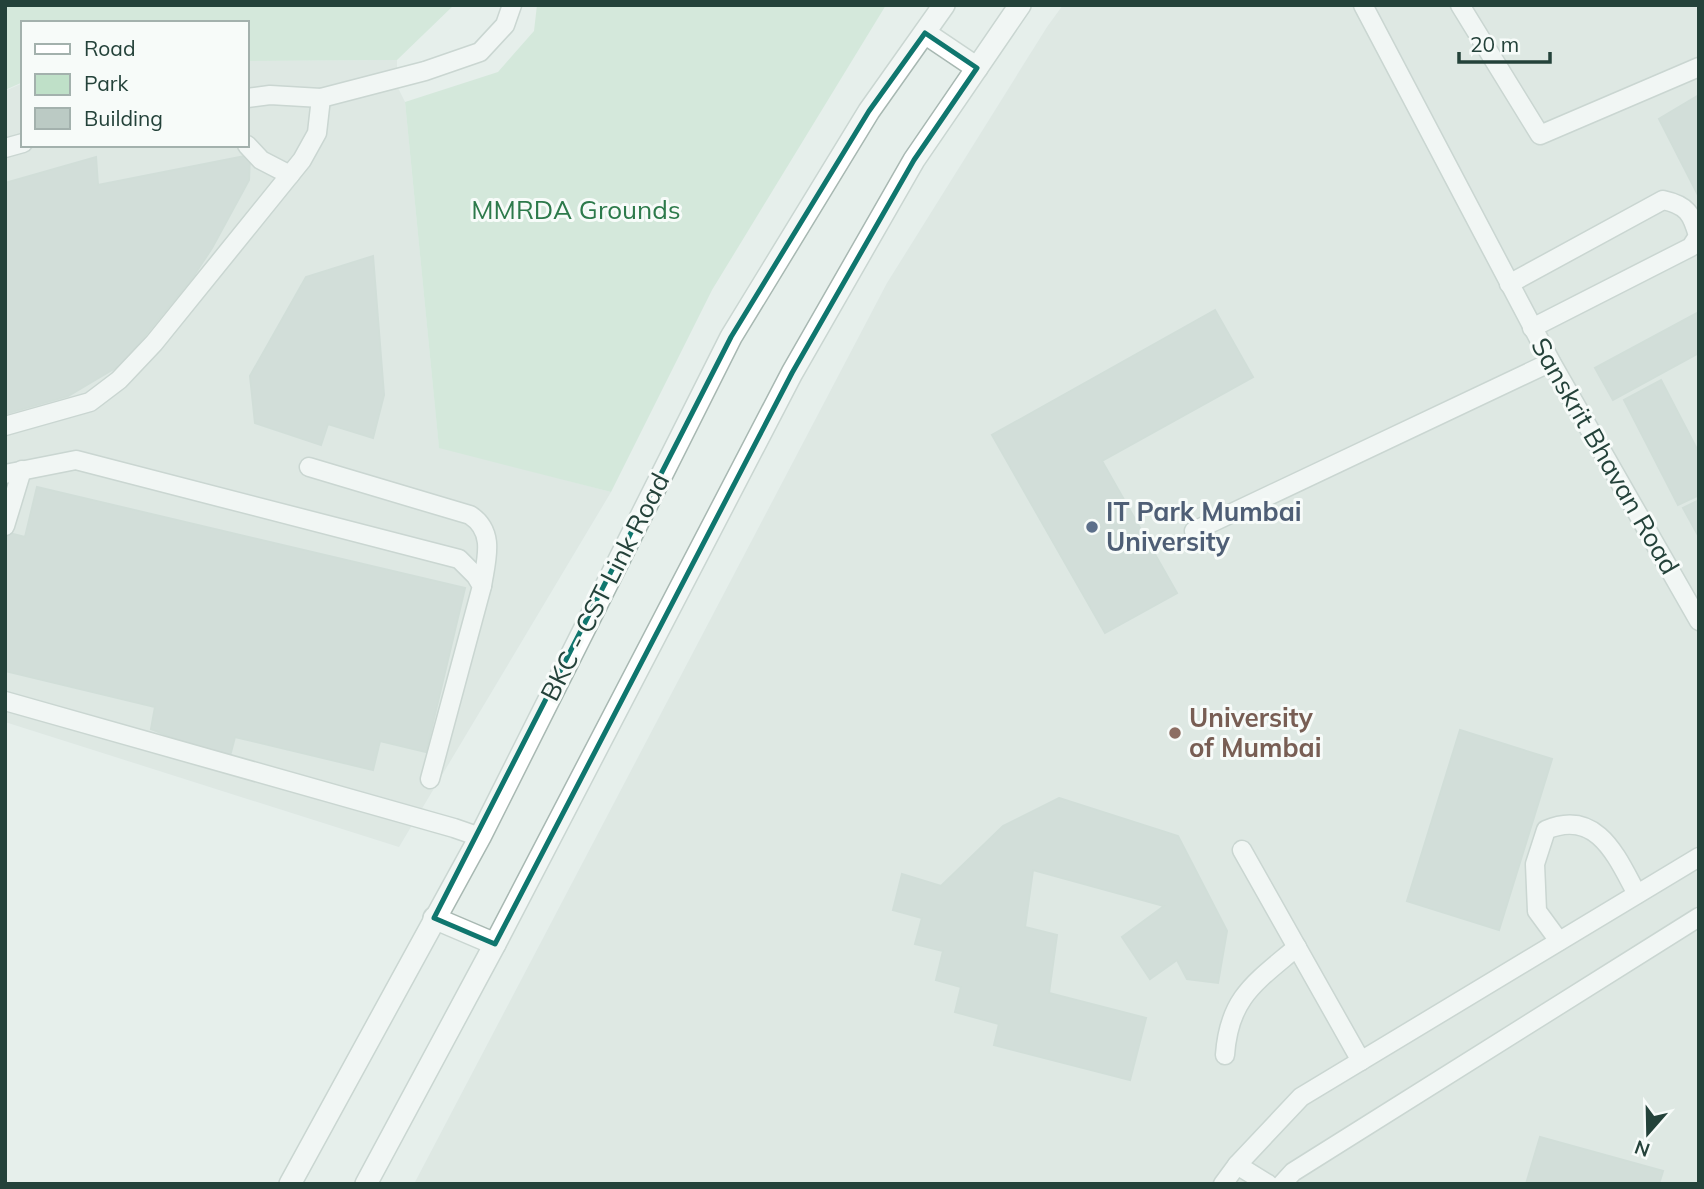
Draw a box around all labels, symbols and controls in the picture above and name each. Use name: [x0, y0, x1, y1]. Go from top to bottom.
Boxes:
legend: [21, 21, 248, 147]
scale bar: [1459, 21, 1550, 65]
text: 20 m: [1470, 31, 1519, 57]
text: Road: [84, 35, 135, 61]
text: Park: [84, 70, 128, 96]
text: Building: [84, 105, 163, 131]
park label: MMRDA Grounds: [471, 193, 681, 226]
street label: Sanskrit Bhavan Road: [1524, 331, 1687, 580]
street label: BKC - CST Link Road: [533, 467, 676, 706]
place label: IT Park Mumbai University: [1106, 495, 1302, 558]
marker: IT Park Mumbai University: [1084, 519, 1100, 535]
place label: University of Mumbai: [1189, 701, 1321, 764]
marker: University of Mumbai: [1167, 725, 1183, 741]
north arrow: [1613, 1098, 1683, 1168]
text: N: [1631, 1135, 1653, 1163]

